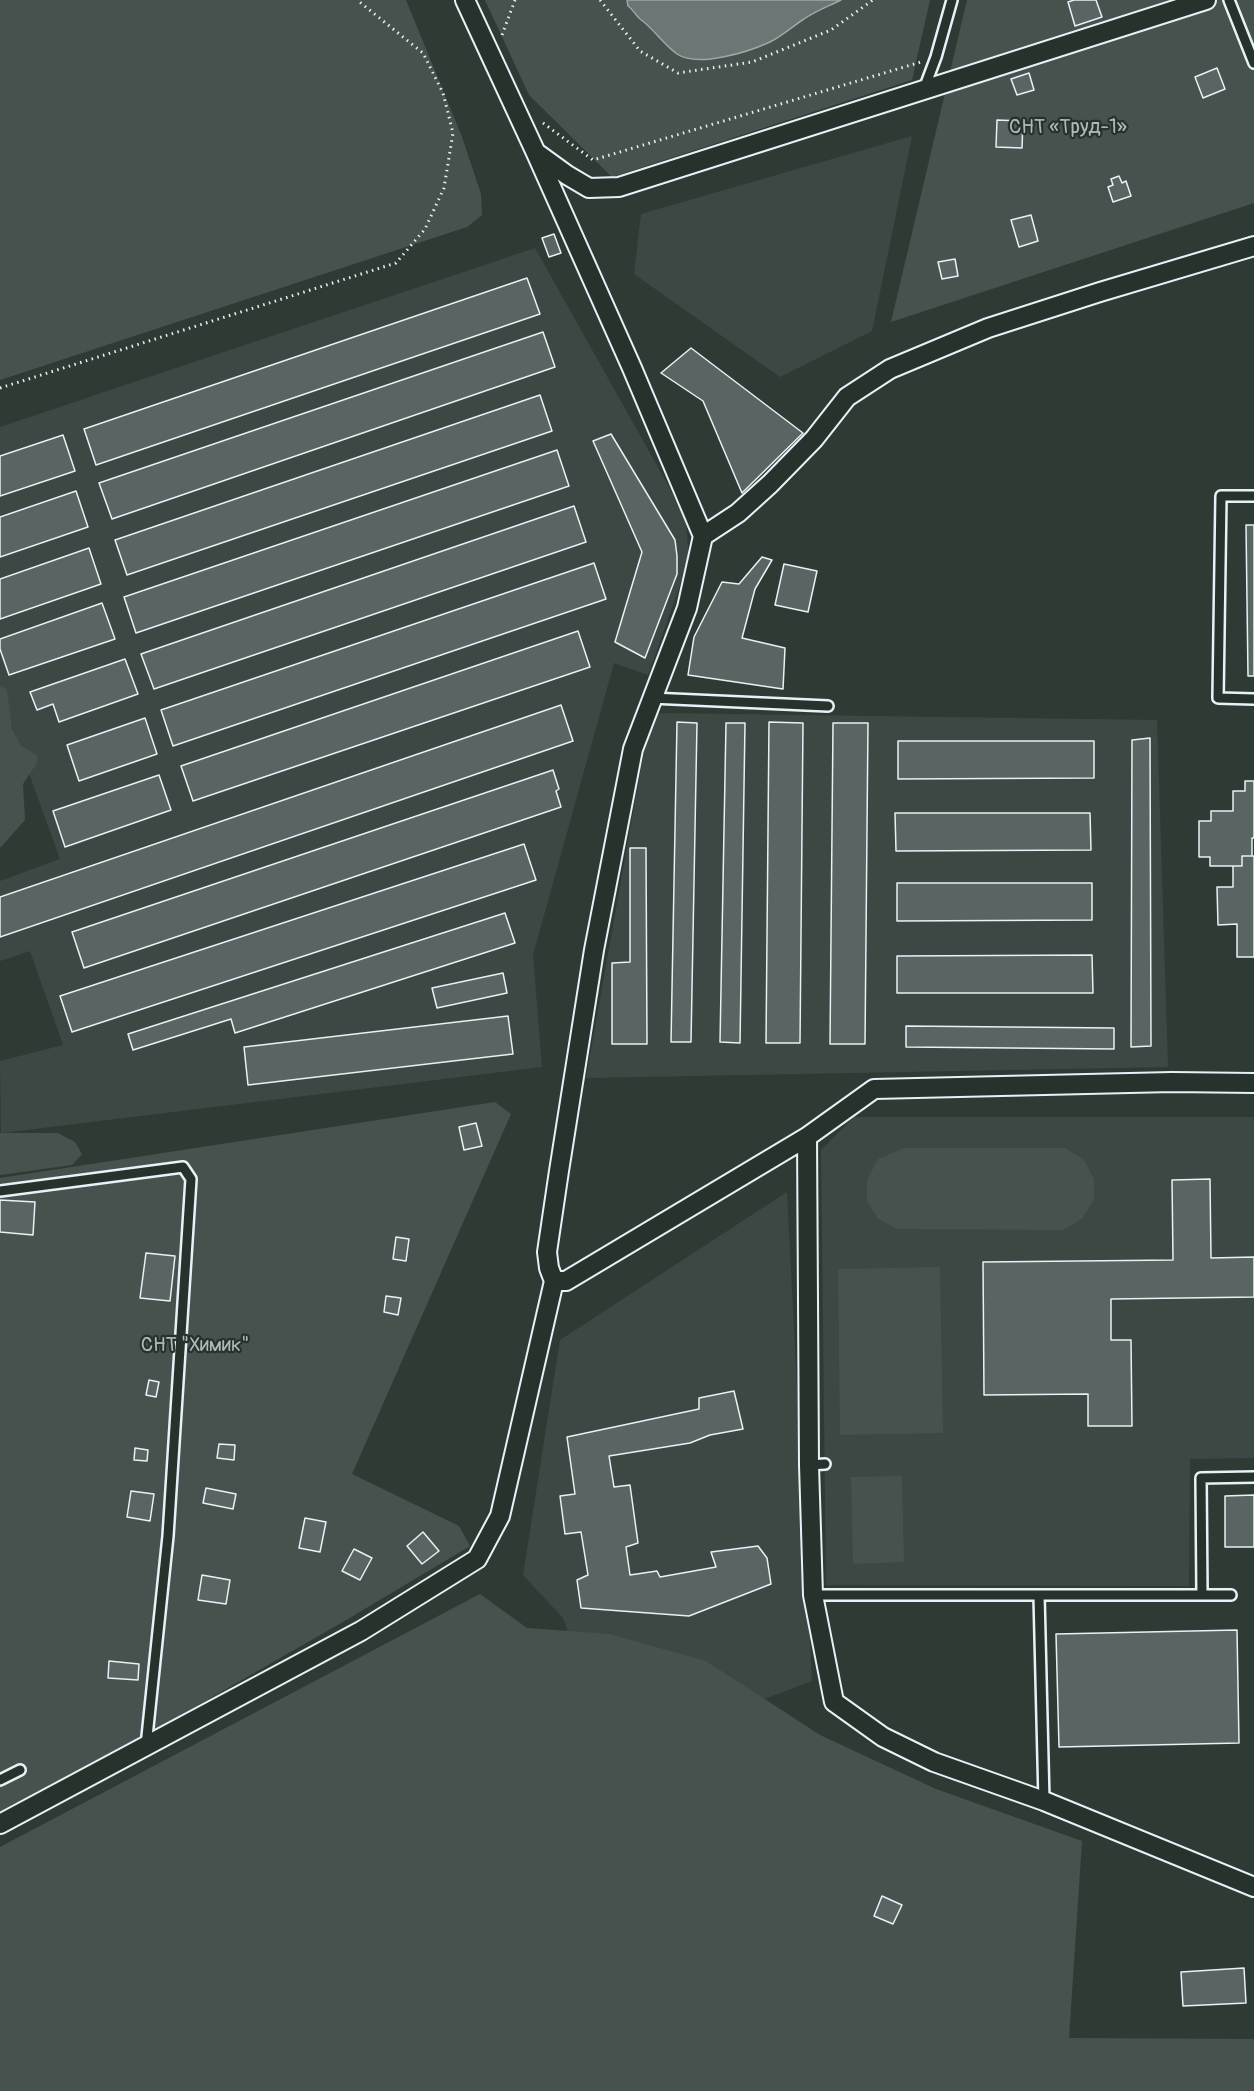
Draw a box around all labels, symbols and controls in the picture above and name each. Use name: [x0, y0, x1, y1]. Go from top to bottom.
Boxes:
park label: СНТ «Труд-1»: [1009, 116, 1127, 140]
park label: СНТ "Химик": [141, 1334, 249, 1358]

